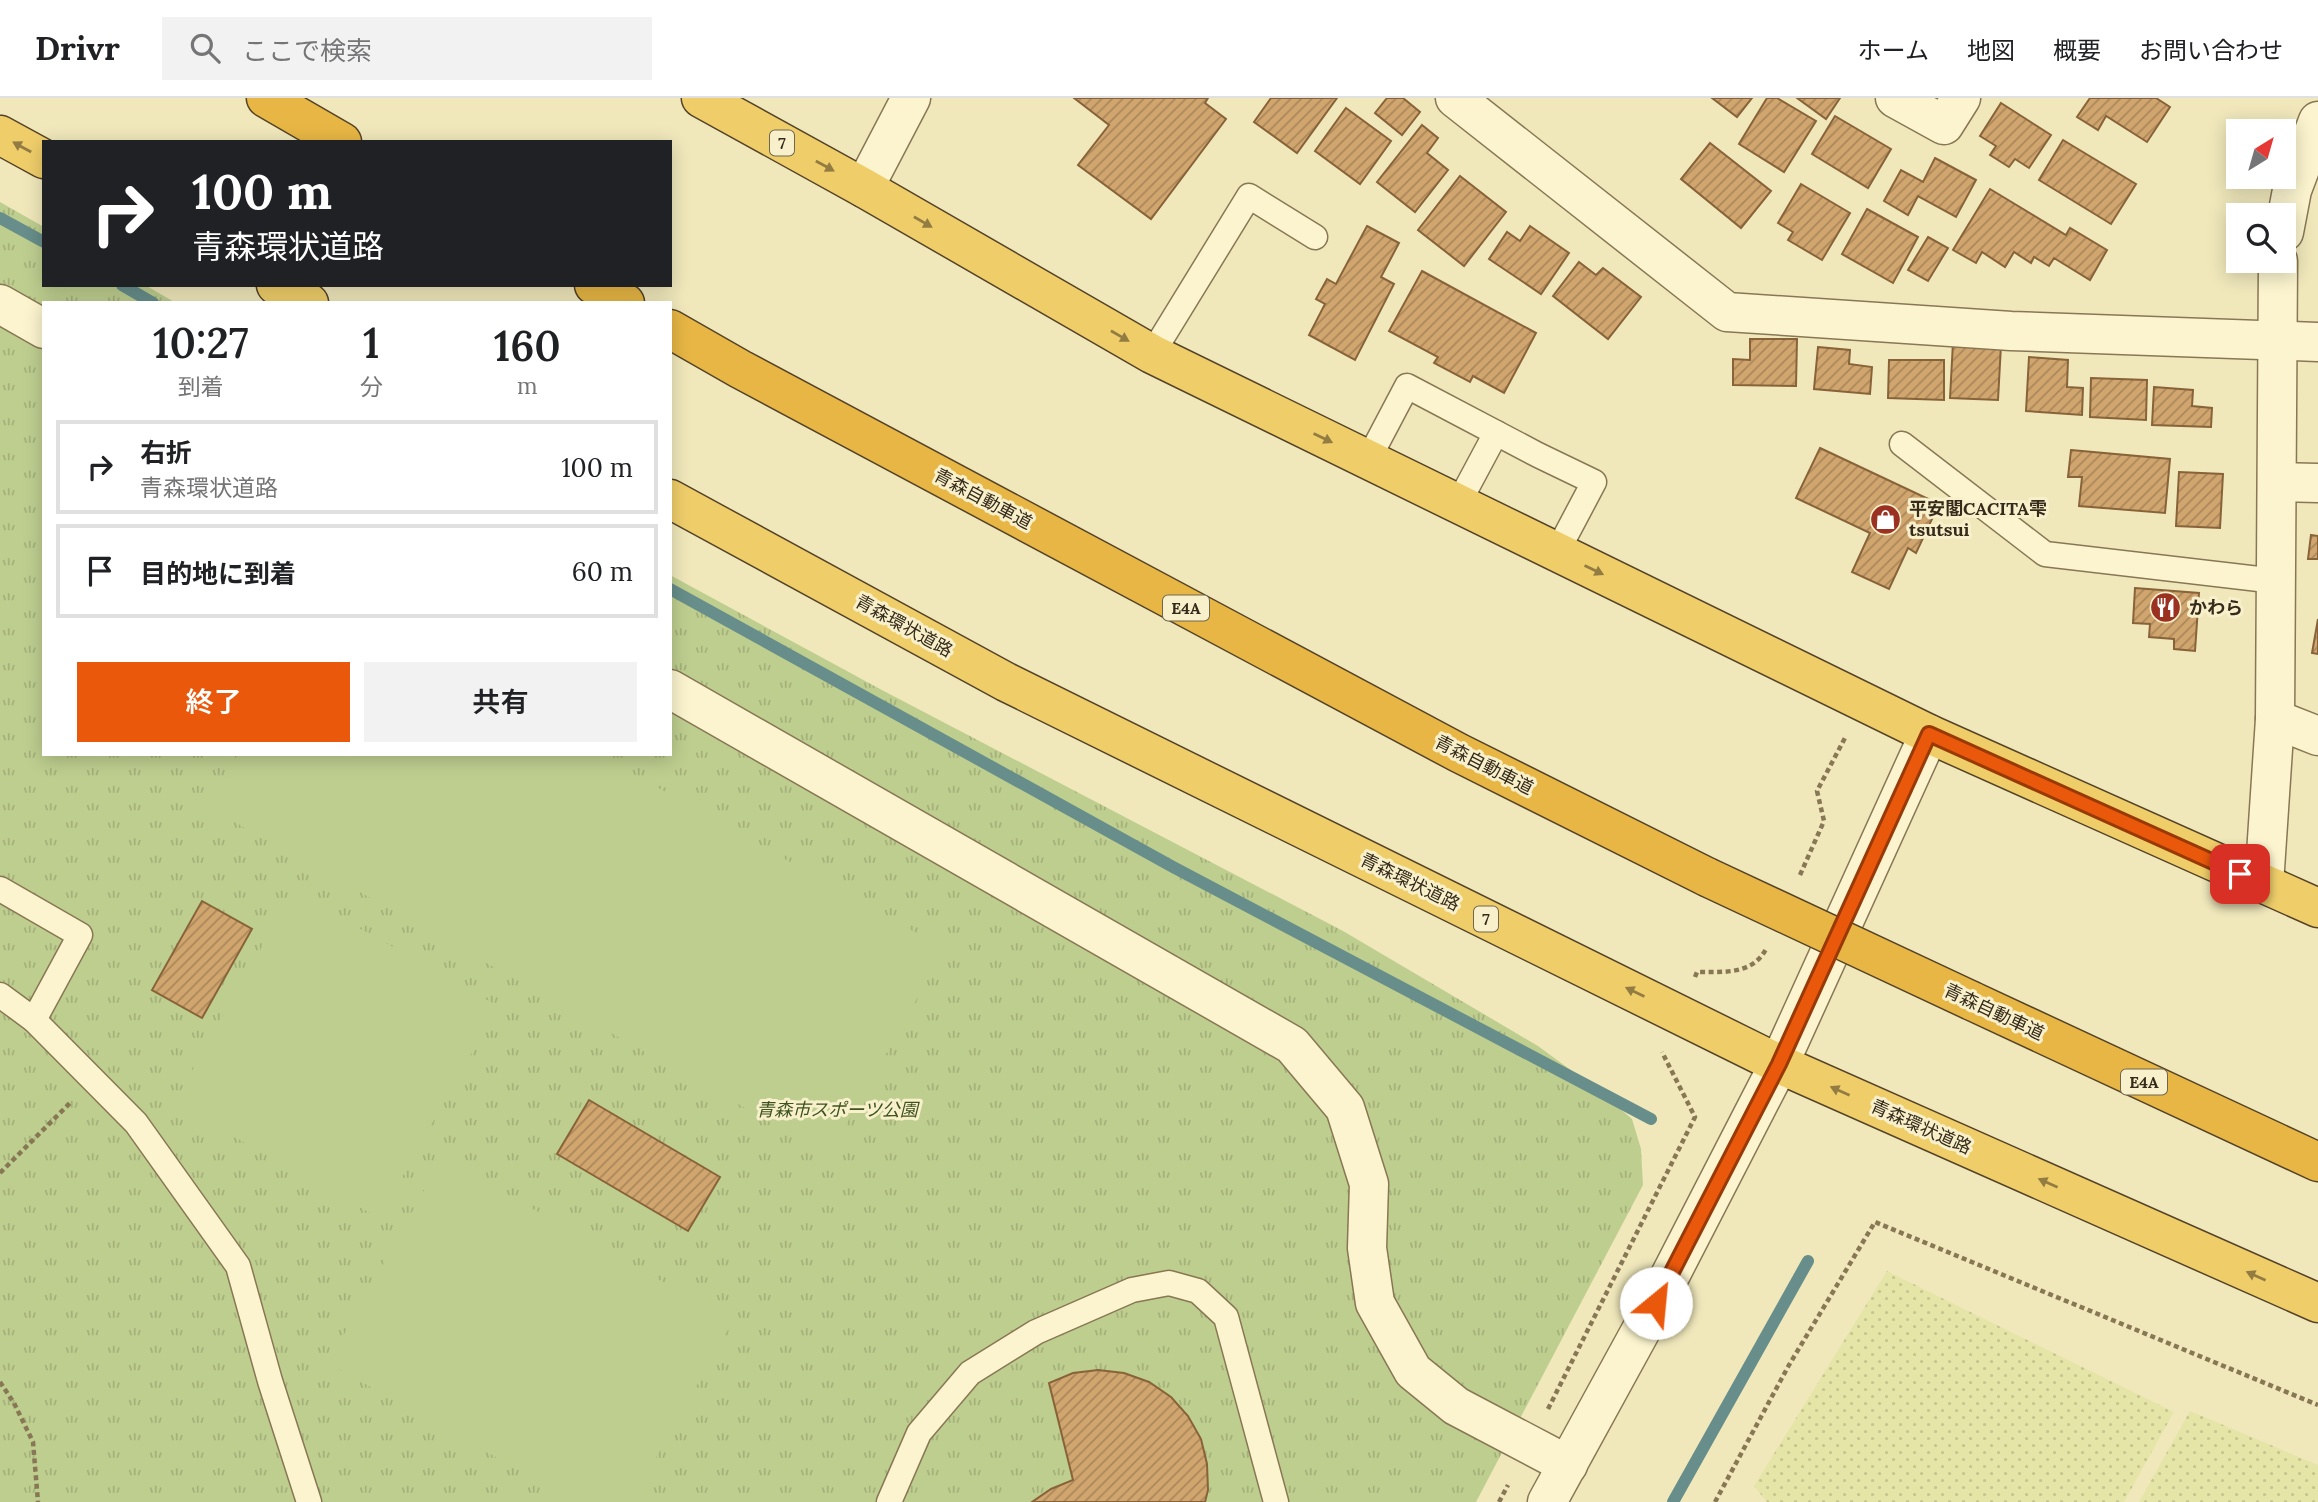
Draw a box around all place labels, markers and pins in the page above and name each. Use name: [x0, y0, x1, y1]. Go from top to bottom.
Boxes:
place label: 平安閣CACITA雫 tsutsui: [1909, 497, 2047, 541]
shop icon: 平安閣CACITA雫 tsutsui: [1869, 502, 1903, 536]
restaurant icon: かわら: [2149, 591, 2183, 625]
place label: かわら: [2189, 596, 2243, 619]
pin: [2210, 844, 2270, 904]

